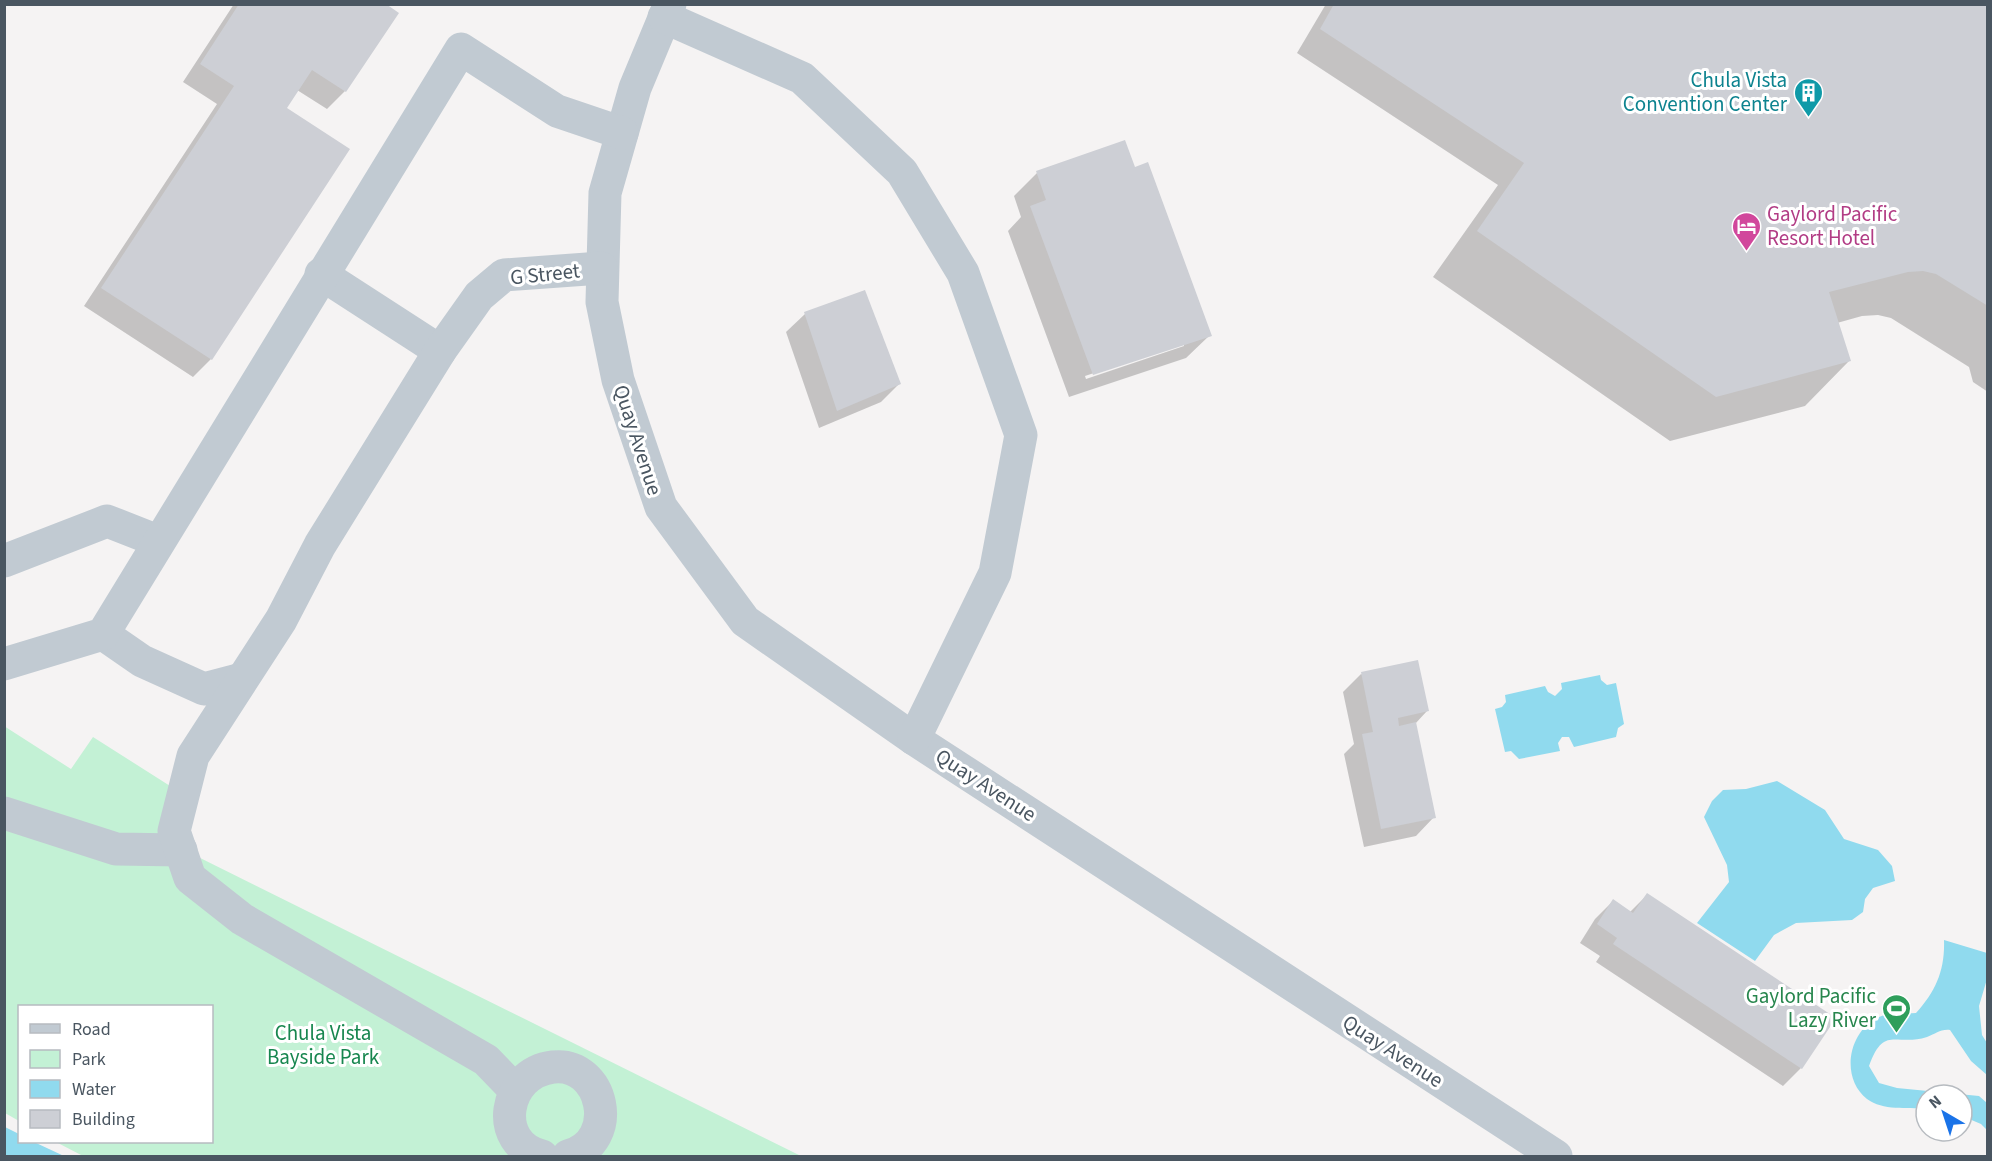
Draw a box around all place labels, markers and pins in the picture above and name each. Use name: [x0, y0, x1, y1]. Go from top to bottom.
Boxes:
place label: Chula Vista Convention Center: [1623, 65, 1788, 119]
building icon: Chula Vista Convention Center: [1792, 76, 1824, 118]
place label: Gaylord Pacific Resort Hotel: [1767, 199, 1898, 253]
hotel icon: Gaylord Pacific Resort Hotel: [1730, 210, 1762, 252]
place label: Gaylord Pacific Lazy River: [1746, 981, 1877, 1035]
sports icon: Gaylord Pacific Lazy River: [1881, 992, 1913, 1034]

